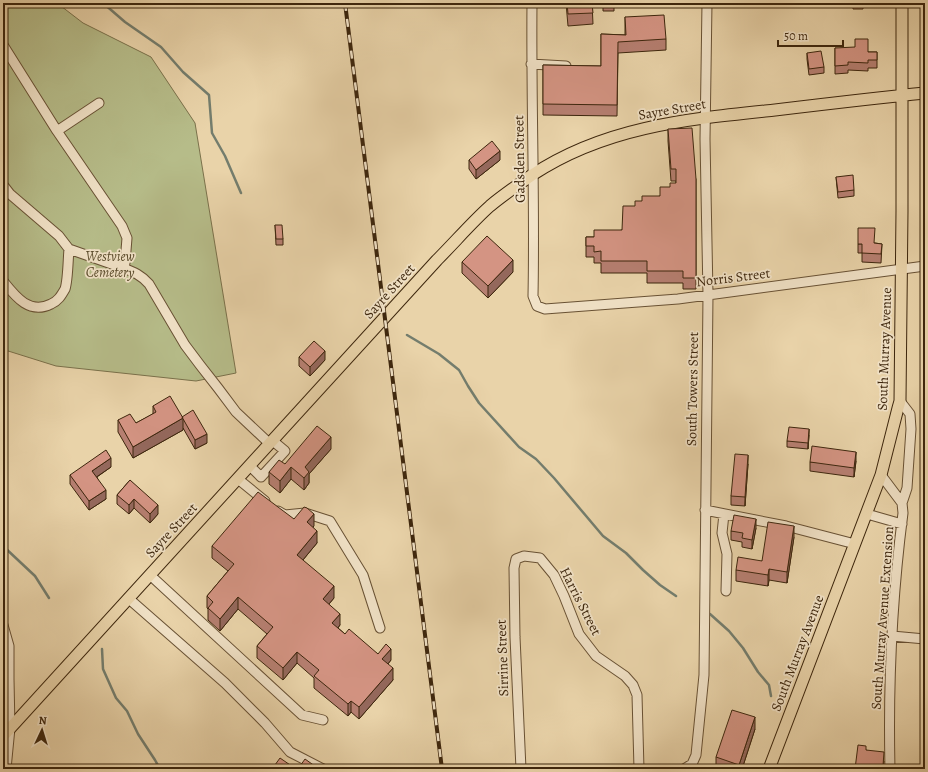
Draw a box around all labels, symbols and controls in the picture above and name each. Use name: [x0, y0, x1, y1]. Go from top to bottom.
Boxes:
scale bar: [778, 22, 843, 48]
text: 50 m: [784, 28, 808, 44]
street label: Sayre Street: [637, 94, 708, 125]
street label: Gadsden Street: [509, 115, 530, 203]
park label: Westview Cemetery: [86, 247, 134, 282]
street label: Sayre Street: [359, 259, 420, 323]
street label: Norris Street: [695, 263, 771, 291]
street label: South Murray Avenue: [873, 287, 896, 411]
street label: South Towers Street: [682, 331, 703, 446]
street label: Sayre Street: [141, 499, 202, 562]
street label: South Murray Avenue Extension: [867, 525, 898, 710]
street label: Harris Street: [555, 564, 606, 639]
street label: South Murray Avenue: [767, 592, 828, 714]
street label: Sirrine Street: [492, 619, 513, 697]
north arrow: [22, 710, 62, 750]
text: N: [38, 713, 47, 728]

